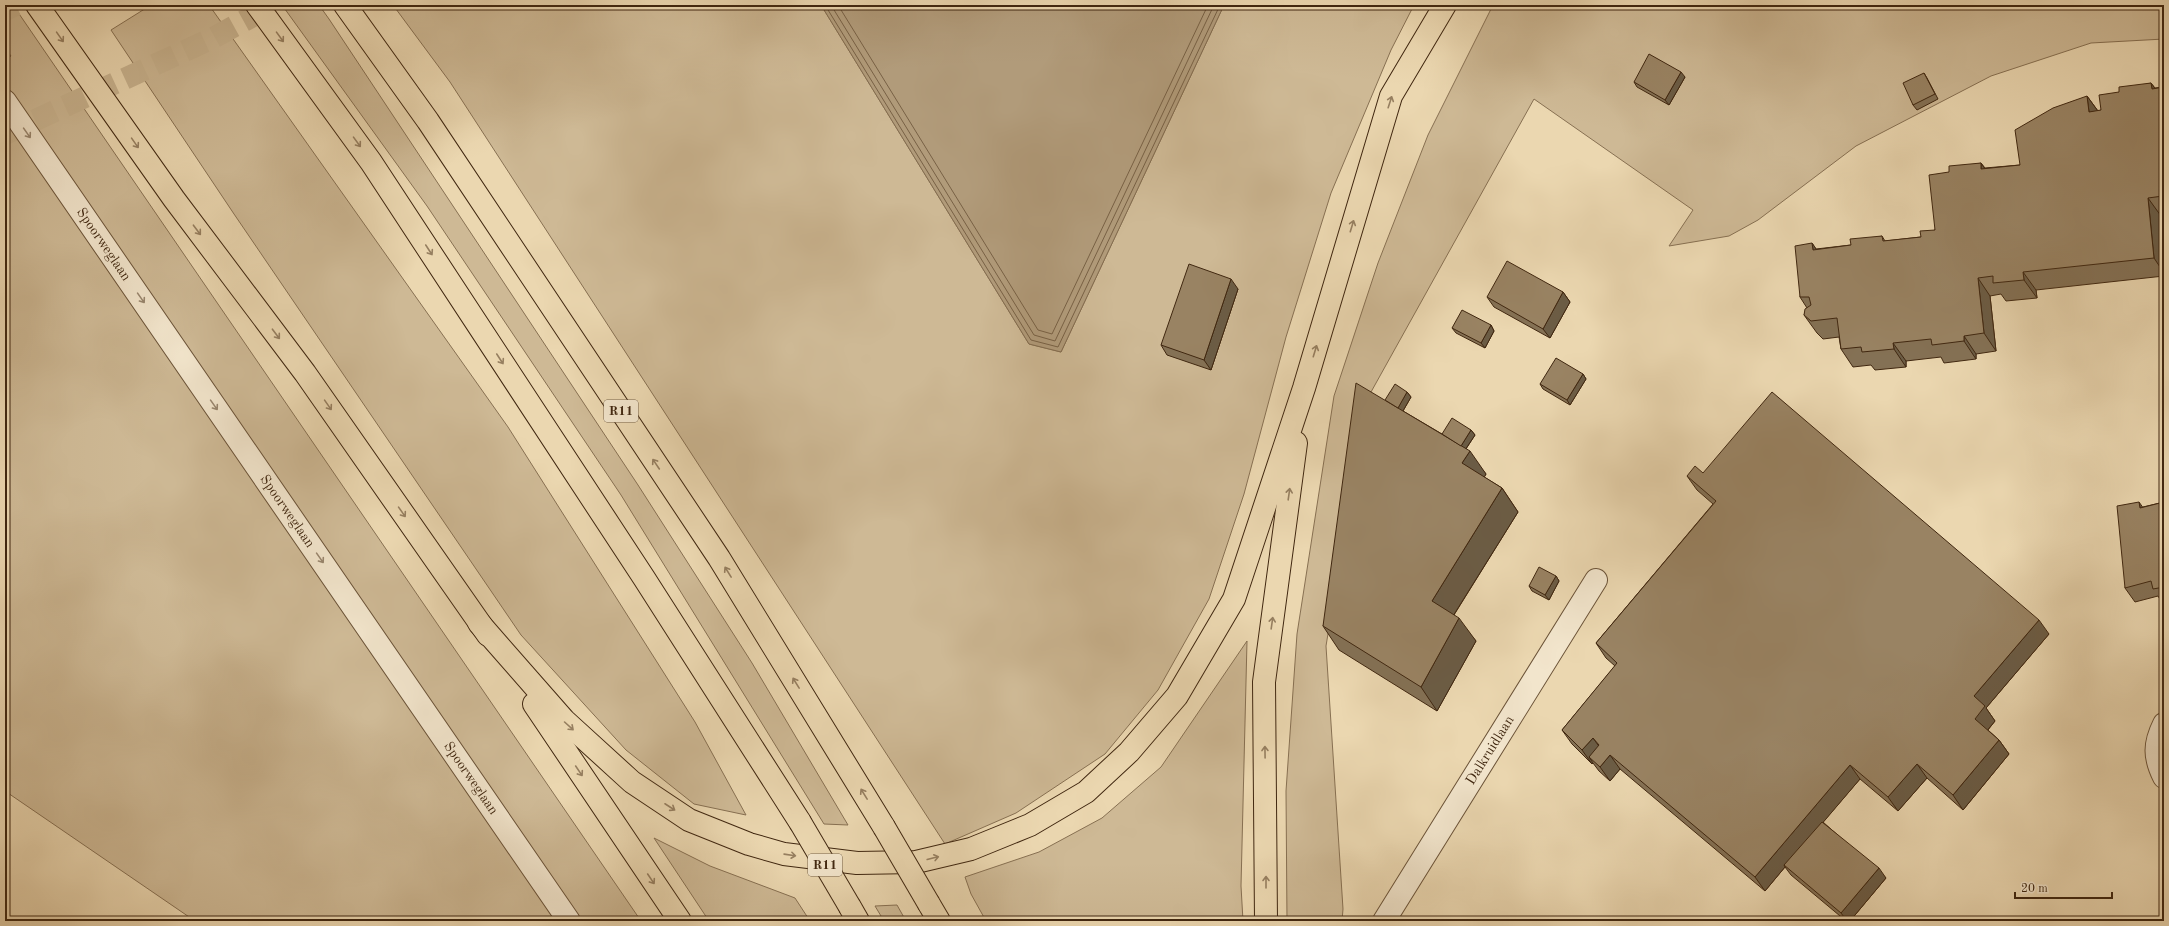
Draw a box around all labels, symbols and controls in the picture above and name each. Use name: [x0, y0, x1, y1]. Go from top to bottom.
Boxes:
one-way arrow: [56, 31, 64, 42]
one-way arrow: [276, 31, 284, 42]
one-way arrow: [1386, 96, 1394, 108]
one-way arrow: [23, 127, 31, 138]
one-way arrow: [353, 136, 361, 147]
one-way arrow: [131, 137, 139, 148]
street label: Spoorweglaan: [74, 205, 134, 284]
one-way arrow: [1349, 220, 1356, 233]
one-way arrow: [193, 224, 202, 235]
one-way arrow: [425, 244, 433, 255]
one-way arrow: [137, 292, 145, 304]
one-way arrow: [271, 328, 280, 339]
one-way arrow: [1312, 345, 1319, 358]
one-way arrow: [496, 353, 504, 364]
one-way arrow: [210, 399, 218, 410]
one-way arrow: [324, 400, 332, 411]
road number: R11: [604, 400, 638, 422]
one-way arrow: [652, 459, 660, 470]
street label: Spoorweglaan: [257, 472, 317, 551]
one-way arrow: [1285, 488, 1293, 501]
one-way arrow: [398, 506, 406, 517]
one-way arrow: [316, 553, 324, 564]
one-way arrow: [723, 566, 731, 578]
one-way arrow: [1268, 616, 1276, 629]
one-way arrow: [792, 678, 800, 689]
street label: Dalkruidlaan: [1463, 713, 1517, 787]
one-way arrow: [564, 721, 575, 730]
street label: Spoorweglaan: [441, 739, 501, 818]
one-way arrow: [1261, 746, 1269, 759]
one-way arrow: [575, 765, 583, 776]
one-way arrow: [860, 789, 868, 800]
one-way arrow: [664, 804, 676, 812]
one-way arrow: [783, 851, 796, 859]
road number: R11: [808, 854, 842, 876]
one-way arrow: [926, 854, 939, 861]
one-way arrow: [648, 873, 656, 885]
scale bar: [2015, 874, 2112, 900]
one-way arrow: [1262, 876, 1270, 889]
text: 20 m: [2021, 883, 2048, 895]

